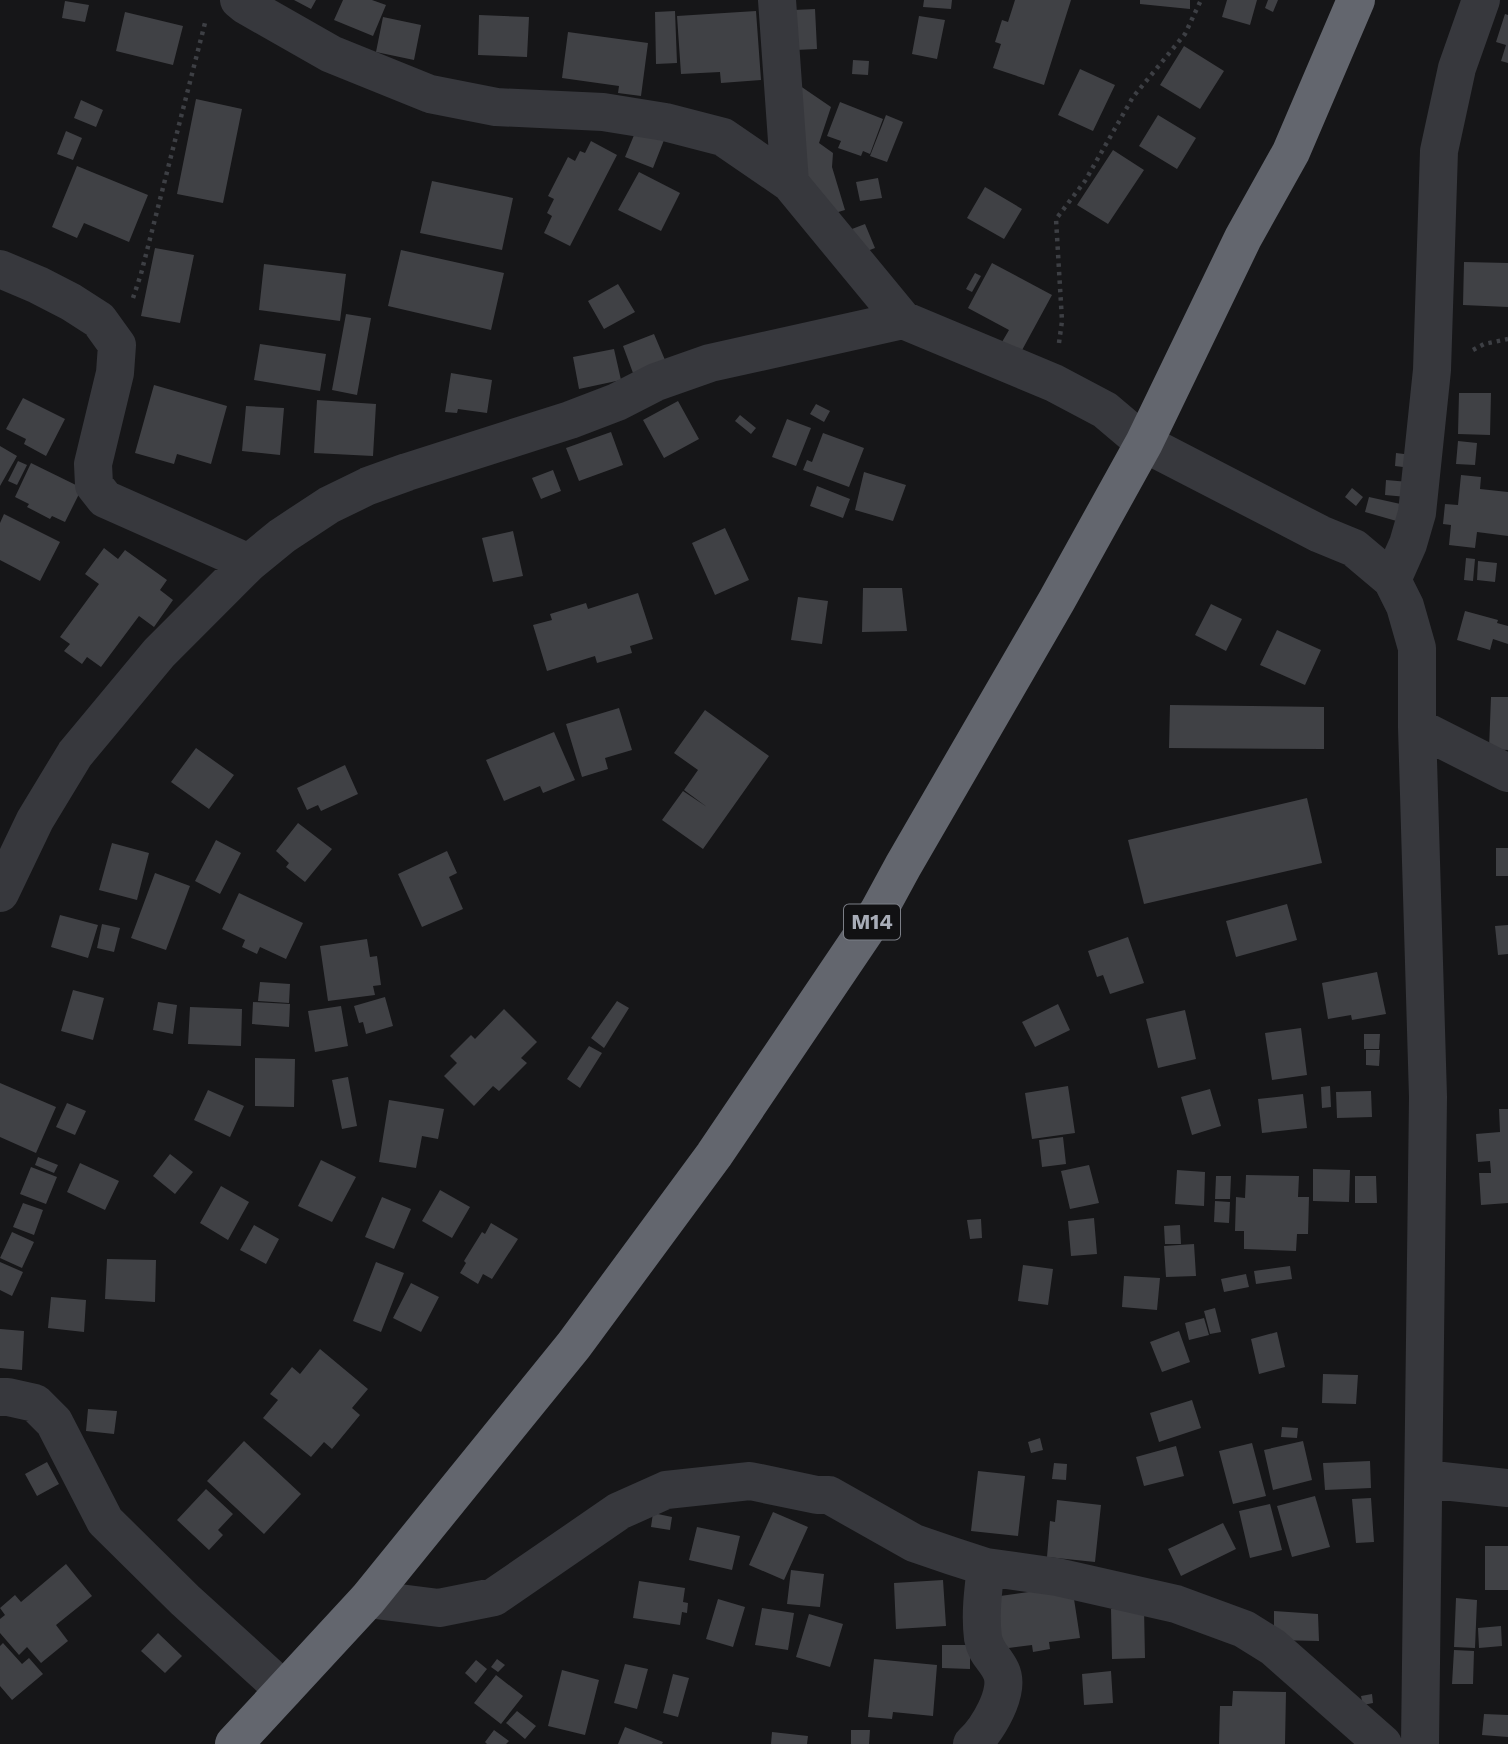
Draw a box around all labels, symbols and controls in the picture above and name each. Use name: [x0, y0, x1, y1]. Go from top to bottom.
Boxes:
road number: M14: [844, 904, 900, 940]

